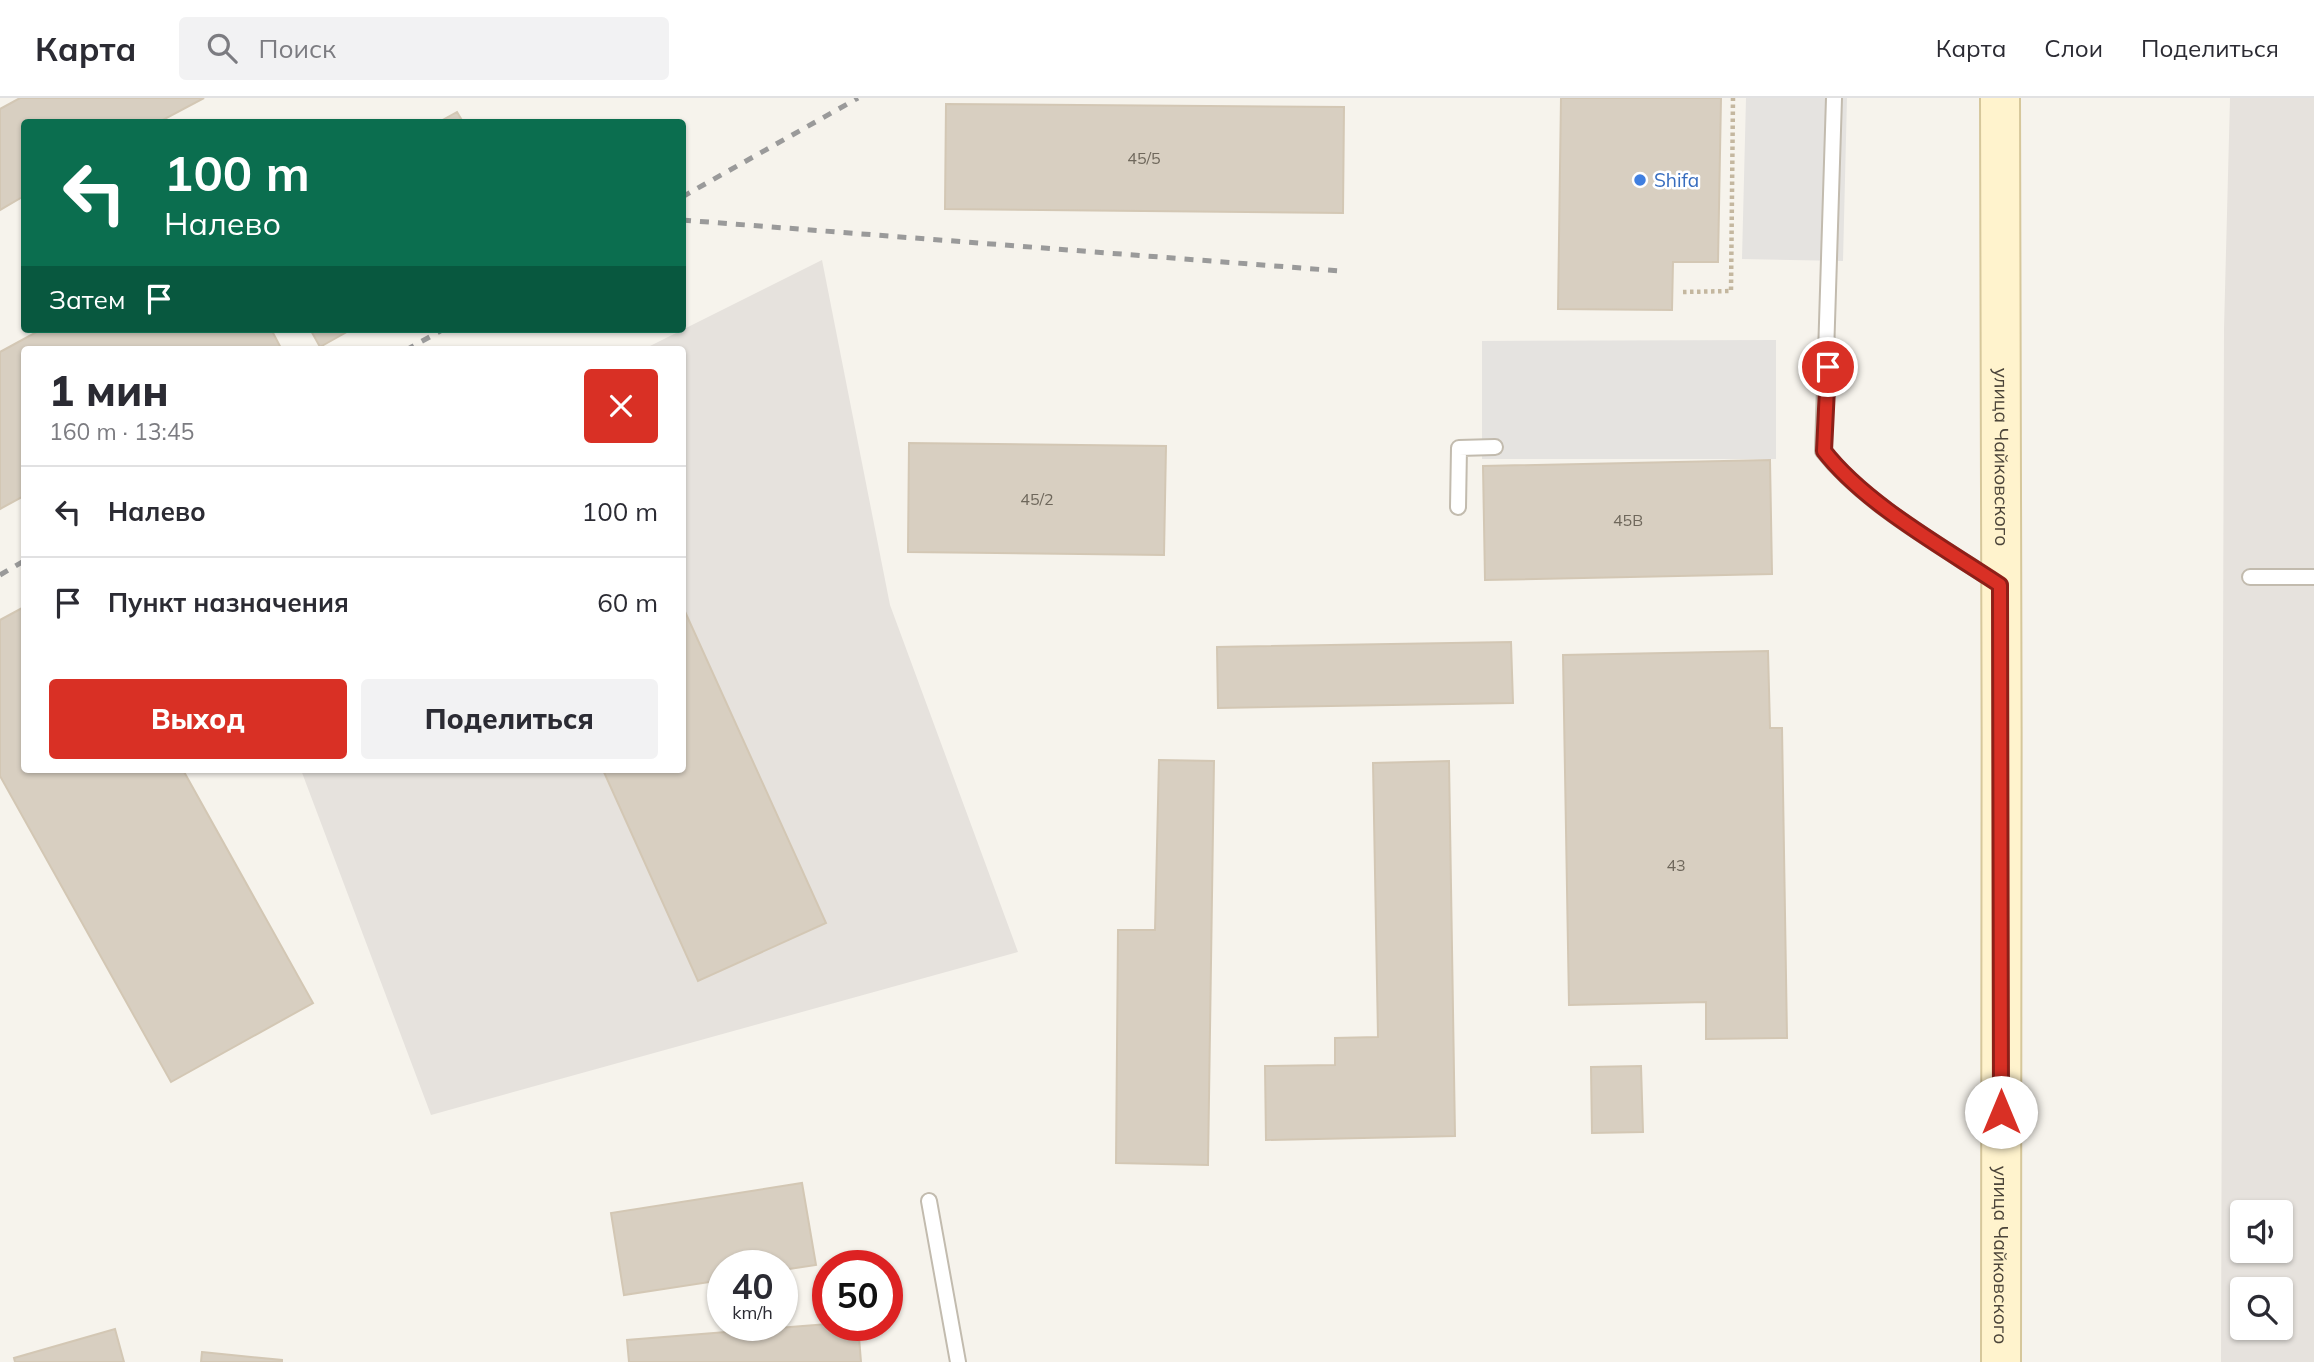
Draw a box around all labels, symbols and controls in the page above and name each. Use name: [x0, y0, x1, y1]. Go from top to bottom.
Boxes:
search box: [179, 17, 669, 80]
text: Карта: [35, 28, 137, 69]
icon: search: [203, 29, 241, 67]
text: Поиск: [259, 32, 336, 65]
text: Карта: [1936, 33, 2006, 63]
text: Слои: [2044, 33, 2103, 63]
text: Поделиться: [2141, 33, 2279, 63]
text: 100 m: [164, 142, 310, 203]
icon: left: [49, 147, 140, 238]
house number: 45/5: [1127, 148, 1161, 168]
place label: Shifa: [1654, 168, 1699, 192]
marker: Shifa: [1632, 172, 1648, 188]
text: Налево: [164, 203, 281, 243]
icon: arrive: [140, 280, 178, 318]
text: Затем: [49, 283, 126, 316]
pin: [1798, 337, 1858, 397]
icon: arrive: [1809, 348, 1847, 386]
text: 1 мин: [49, 364, 169, 417]
street label: улица Чайковского: [1990, 368, 2014, 546]
button: close: [584, 369, 658, 443]
text: 160 m · 13:45: [49, 417, 194, 446]
house number: 45/2: [1020, 489, 1054, 509]
icon: left: [49, 493, 87, 531]
text: Налево: [108, 495, 206, 528]
text: 100 m: [582, 495, 658, 528]
house number: 45В: [1613, 510, 1643, 530]
icon: arrive: [49, 584, 87, 622]
text: Пункт назначения: [108, 586, 349, 619]
text: 60 m: [597, 586, 658, 619]
button: Выход: [49, 679, 347, 759]
button: Поделиться: [361, 679, 658, 759]
house number: 43: [1666, 855, 1686, 875]
position arrow: [1964, 1075, 2038, 1149]
street label: улица Чайковского: [1989, 1166, 2013, 1344]
map controls: [2230, 1200, 2293, 1340]
button: sound: [2230, 1200, 2293, 1263]
speed limit sign: 50: [812, 1250, 903, 1341]
text: 40: [731, 1264, 774, 1308]
button: search: [2230, 1277, 2293, 1340]
text: km/h: [732, 1301, 773, 1324]

